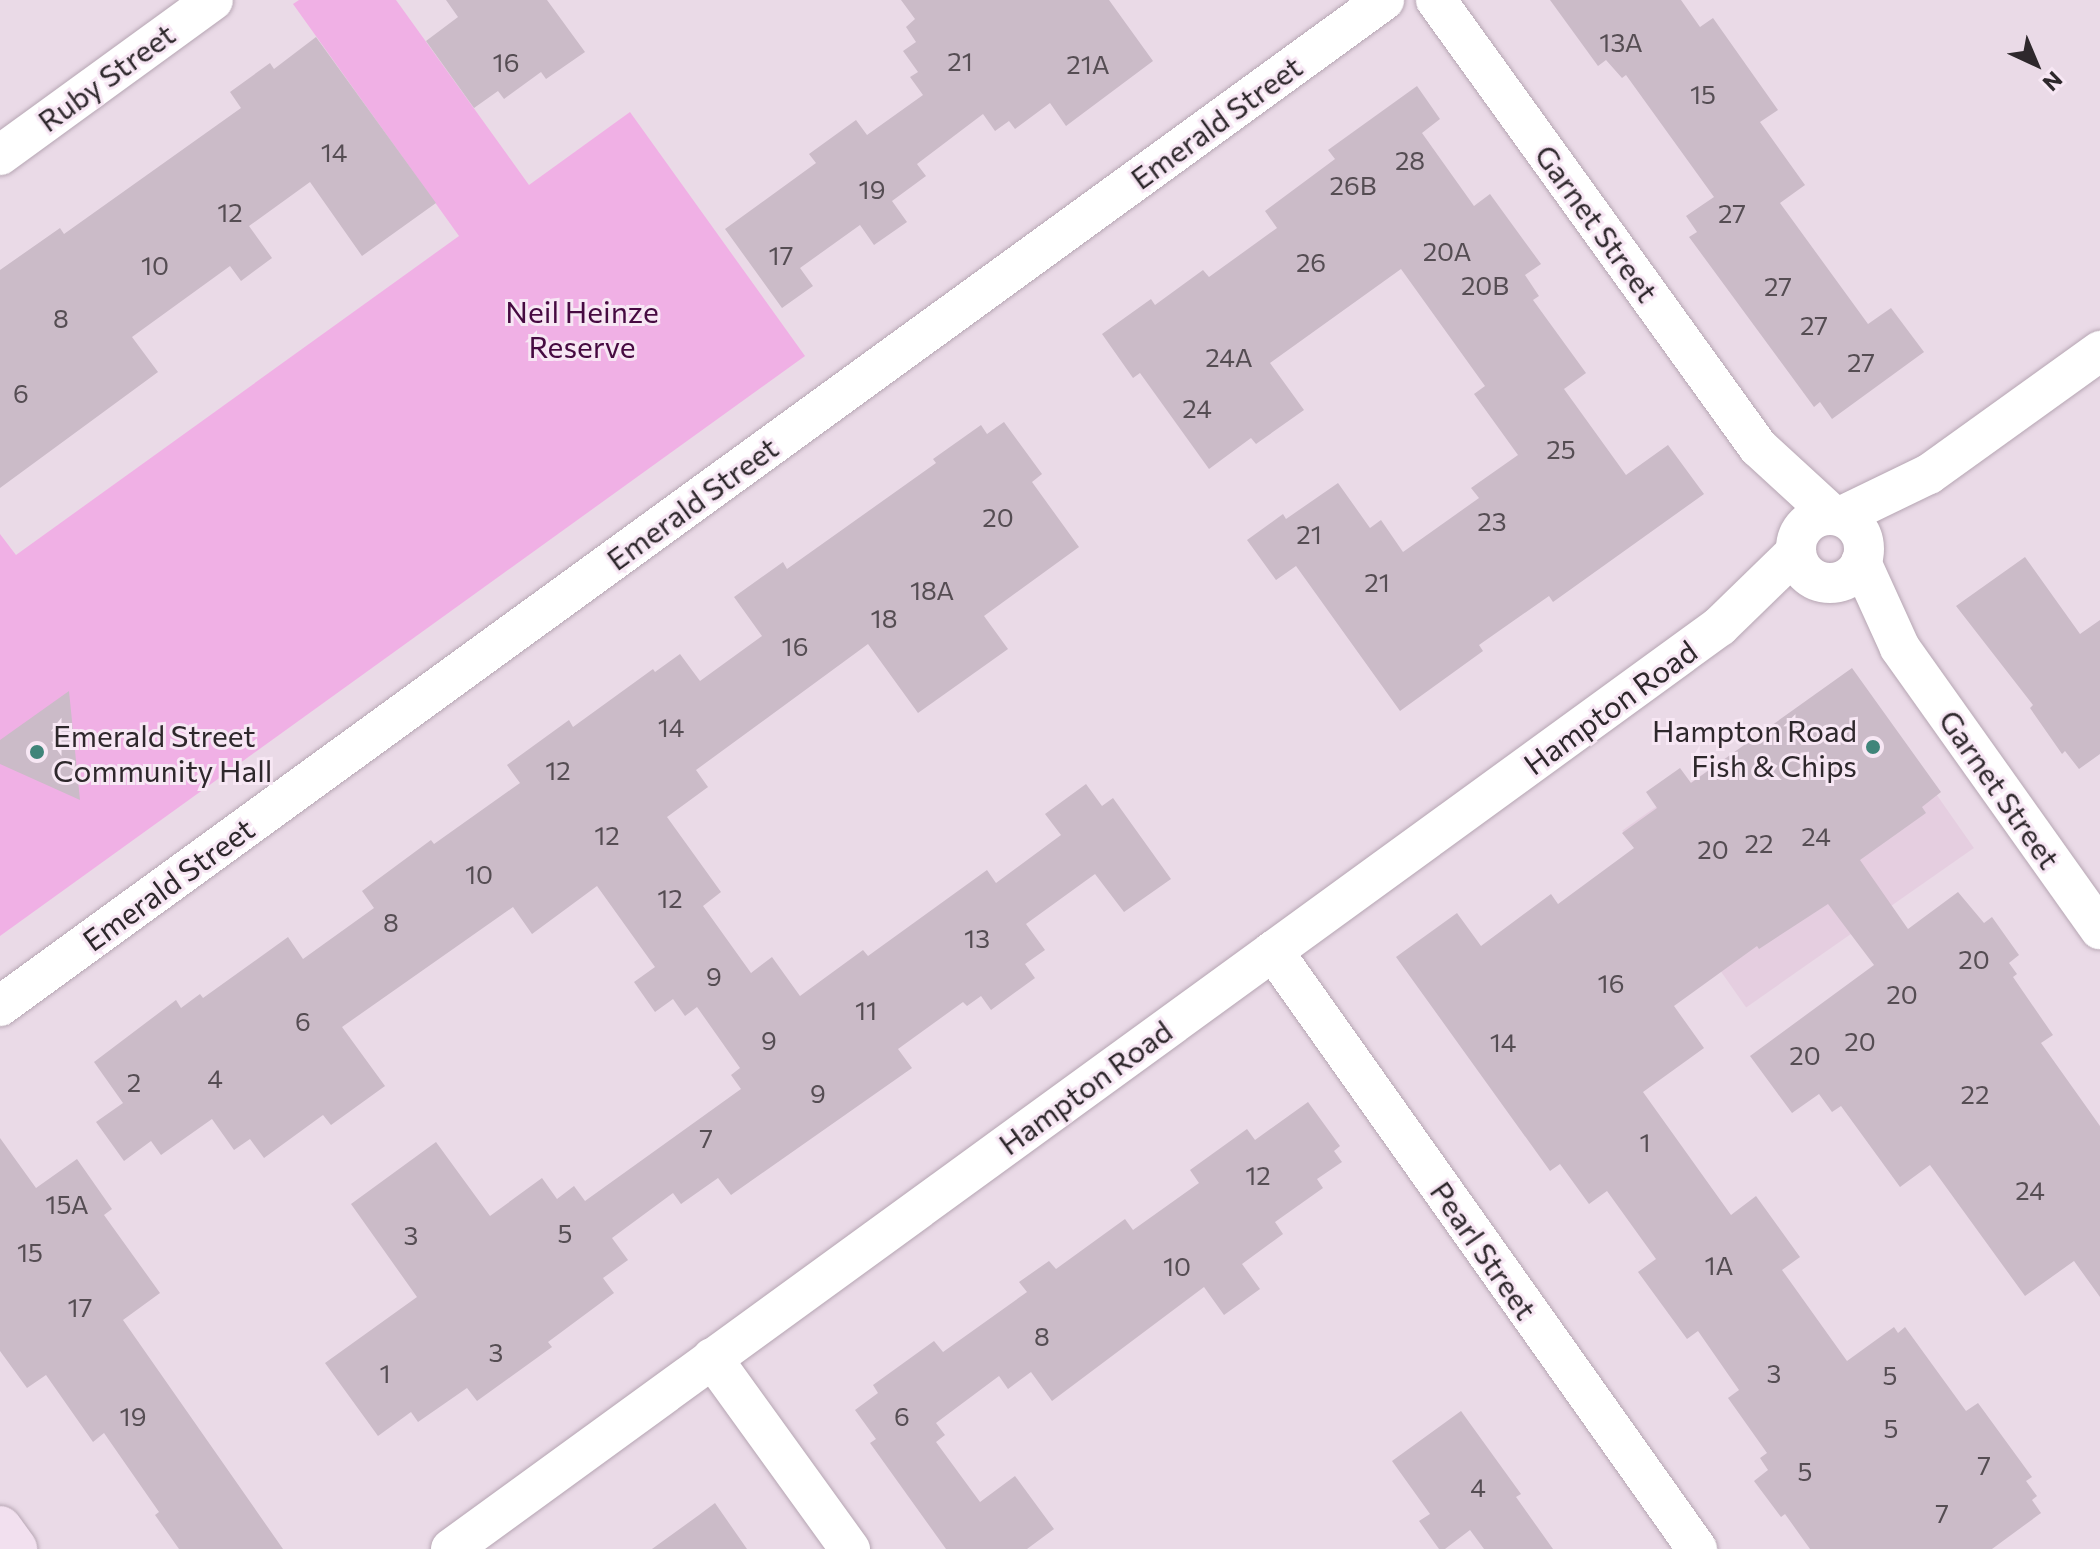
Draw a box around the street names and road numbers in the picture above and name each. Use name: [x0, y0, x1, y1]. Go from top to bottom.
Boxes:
street label: Ruby Street: [31, 15, 181, 139]
street label: Emerald Street: [1123, 48, 1309, 196]
street label: Garnet Street: [1528, 137, 1666, 309]
street label: Emerald Street: [599, 429, 785, 577]
street label: Hampton Road: [1517, 632, 1703, 782]
street label: Garnet Street: [1932, 703, 2068, 875]
street label: Emerald Street: [75, 810, 261, 958]
street label: Hampton Road: [992, 1012, 1178, 1162]
street label: Pearl Street: [1423, 1174, 1545, 1326]

